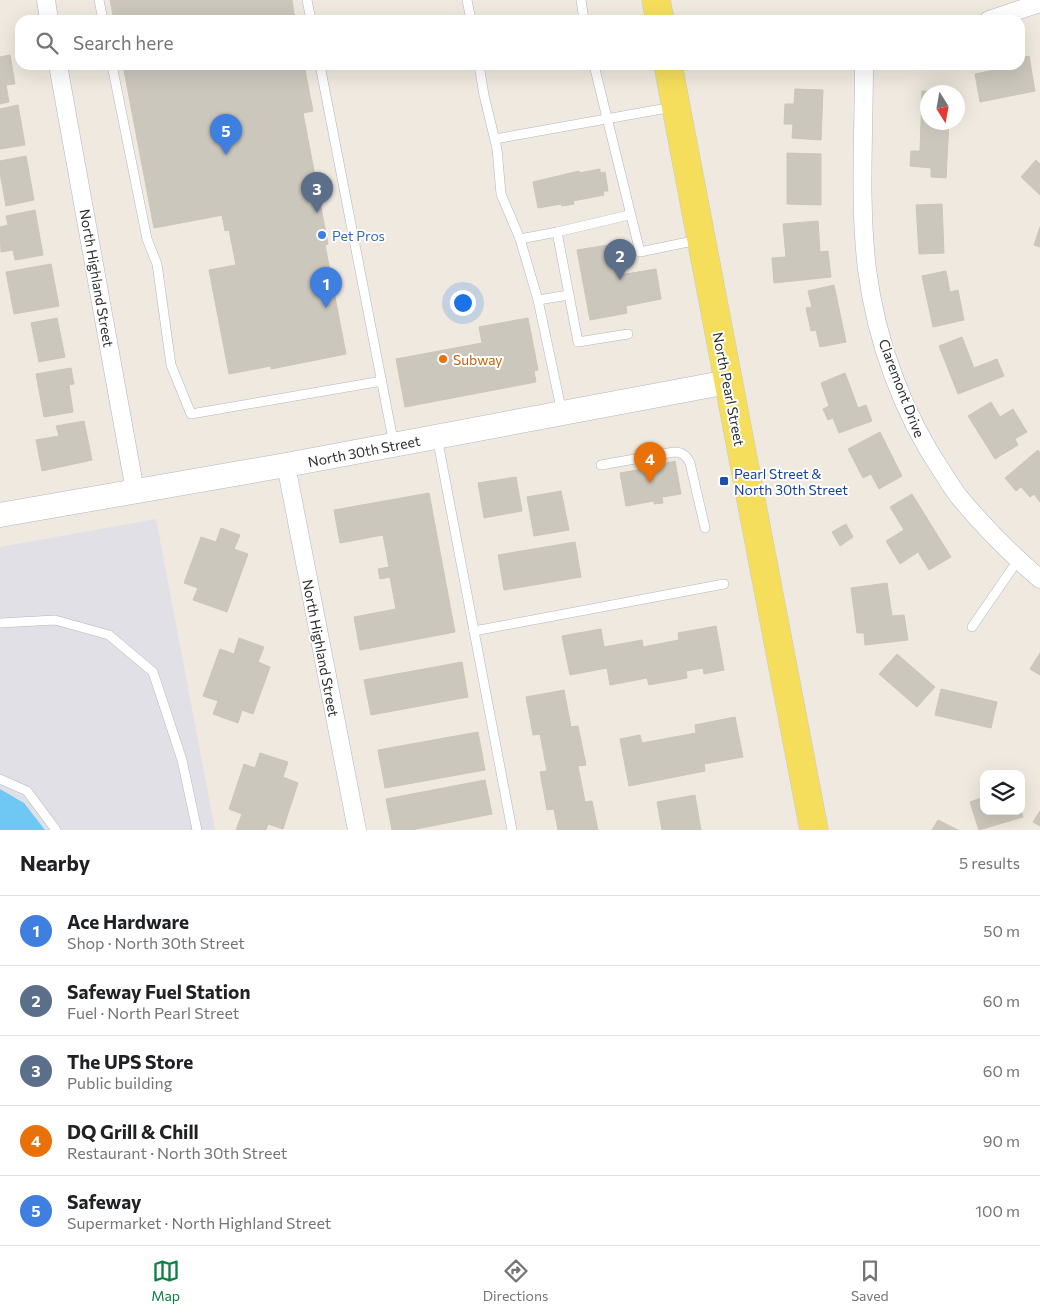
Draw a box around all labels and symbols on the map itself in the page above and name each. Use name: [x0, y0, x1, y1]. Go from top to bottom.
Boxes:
north arrow: [920, 85, 965, 130]
pin: 5: [210, 114, 242, 155]
pin: 3: [301, 172, 333, 213]
street label: North Highland Street: [76, 208, 118, 349]
place label: Pet Pros: [332, 227, 385, 244]
marker: Pet Pros: [316, 229, 328, 241]
pin: 2: [604, 239, 636, 280]
pin: 1: [310, 267, 342, 308]
your location: [450, 290, 476, 316]
street label: North Pearl Street: [710, 331, 748, 448]
street label: Claremont Drive: [875, 336, 929, 440]
place label: Subway: [453, 351, 503, 368]
marker: Subway: [437, 353, 449, 365]
street label: North 30th Street: [306, 432, 422, 470]
pin: 4: [634, 442, 666, 483]
place label: Pearl Street & North 30th Street: [734, 465, 848, 498]
marker: Pearl Street & North 30th Street: [718, 475, 730, 487]
street label: North Highland Street: [299, 578, 343, 719]

